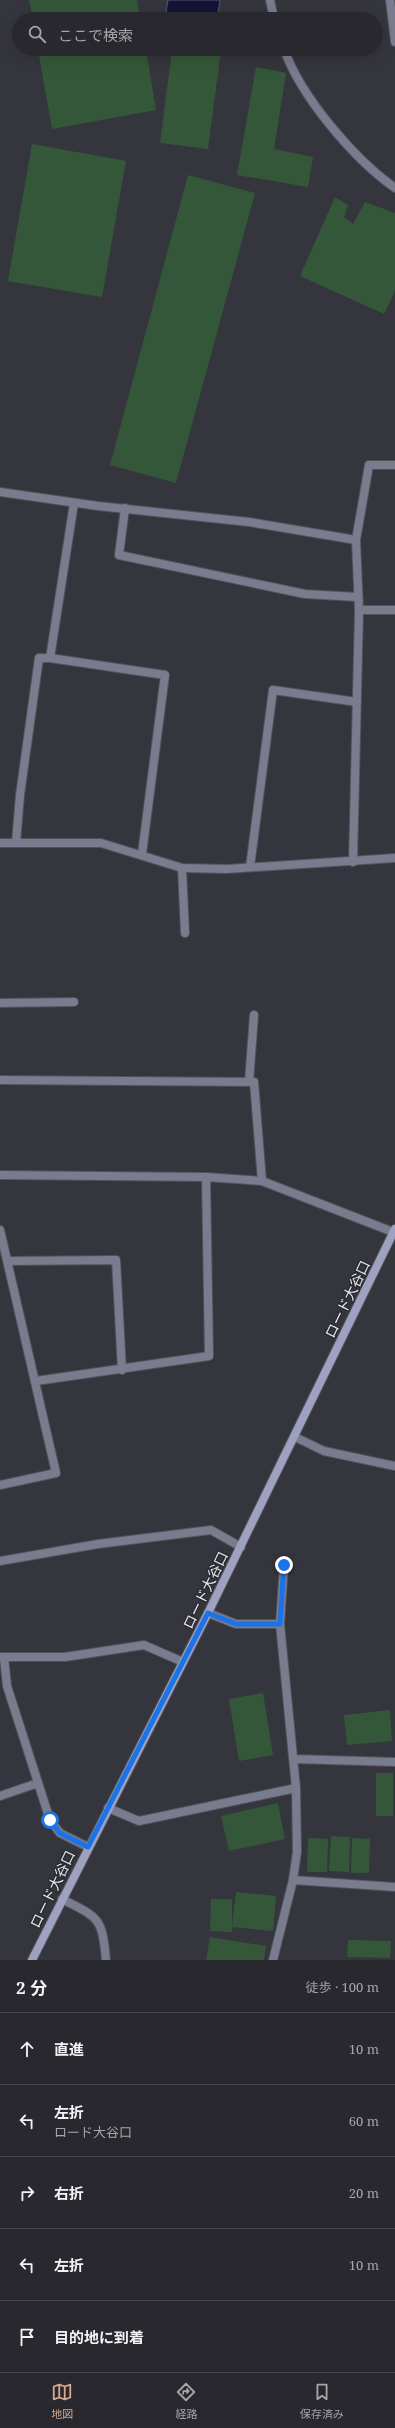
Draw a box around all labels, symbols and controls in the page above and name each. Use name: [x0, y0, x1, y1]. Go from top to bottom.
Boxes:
search box: [12, 12, 383, 56]
icon: search: [26, 23, 48, 45]
text: ここで検索: [58, 25, 133, 45]
street label: ロード大谷口: [320, 1257, 374, 1341]
street label: ロード大谷口: [178, 1548, 232, 1632]
route end: [275, 1556, 293, 1574]
route start: [41, 1811, 59, 1829]
street label: ロード大谷口: [25, 1847, 79, 1931]
text: 2 分: [16, 1976, 47, 1999]
text: 徒歩 · 100 m: [306, 1978, 379, 1996]
icon: ahead: [16, 2038, 38, 2060]
text: 直進: [54, 2039, 84, 2059]
text: 10 m: [349, 2040, 379, 2058]
text: 左折: [54, 2102, 84, 2122]
icon: left: [16, 2110, 38, 2132]
text: 60 m: [349, 2112, 379, 2130]
text: ロード大谷口: [54, 2123, 132, 2141]
icon: right: [16, 2182, 38, 2204]
text: 右折: [54, 2183, 84, 2203]
text: 20 m: [349, 2184, 379, 2202]
icon: left: [16, 2254, 38, 2276]
text: 左折: [54, 2255, 84, 2275]
text: 10 m: [349, 2256, 379, 2274]
icon: arrive: [16, 2326, 38, 2348]
text: 目的地に到着: [54, 2327, 144, 2347]
tab: 地図: [51, 2381, 73, 2421]
tab: 経路: [175, 2381, 197, 2421]
tab: 保存済み: [300, 2381, 344, 2421]

